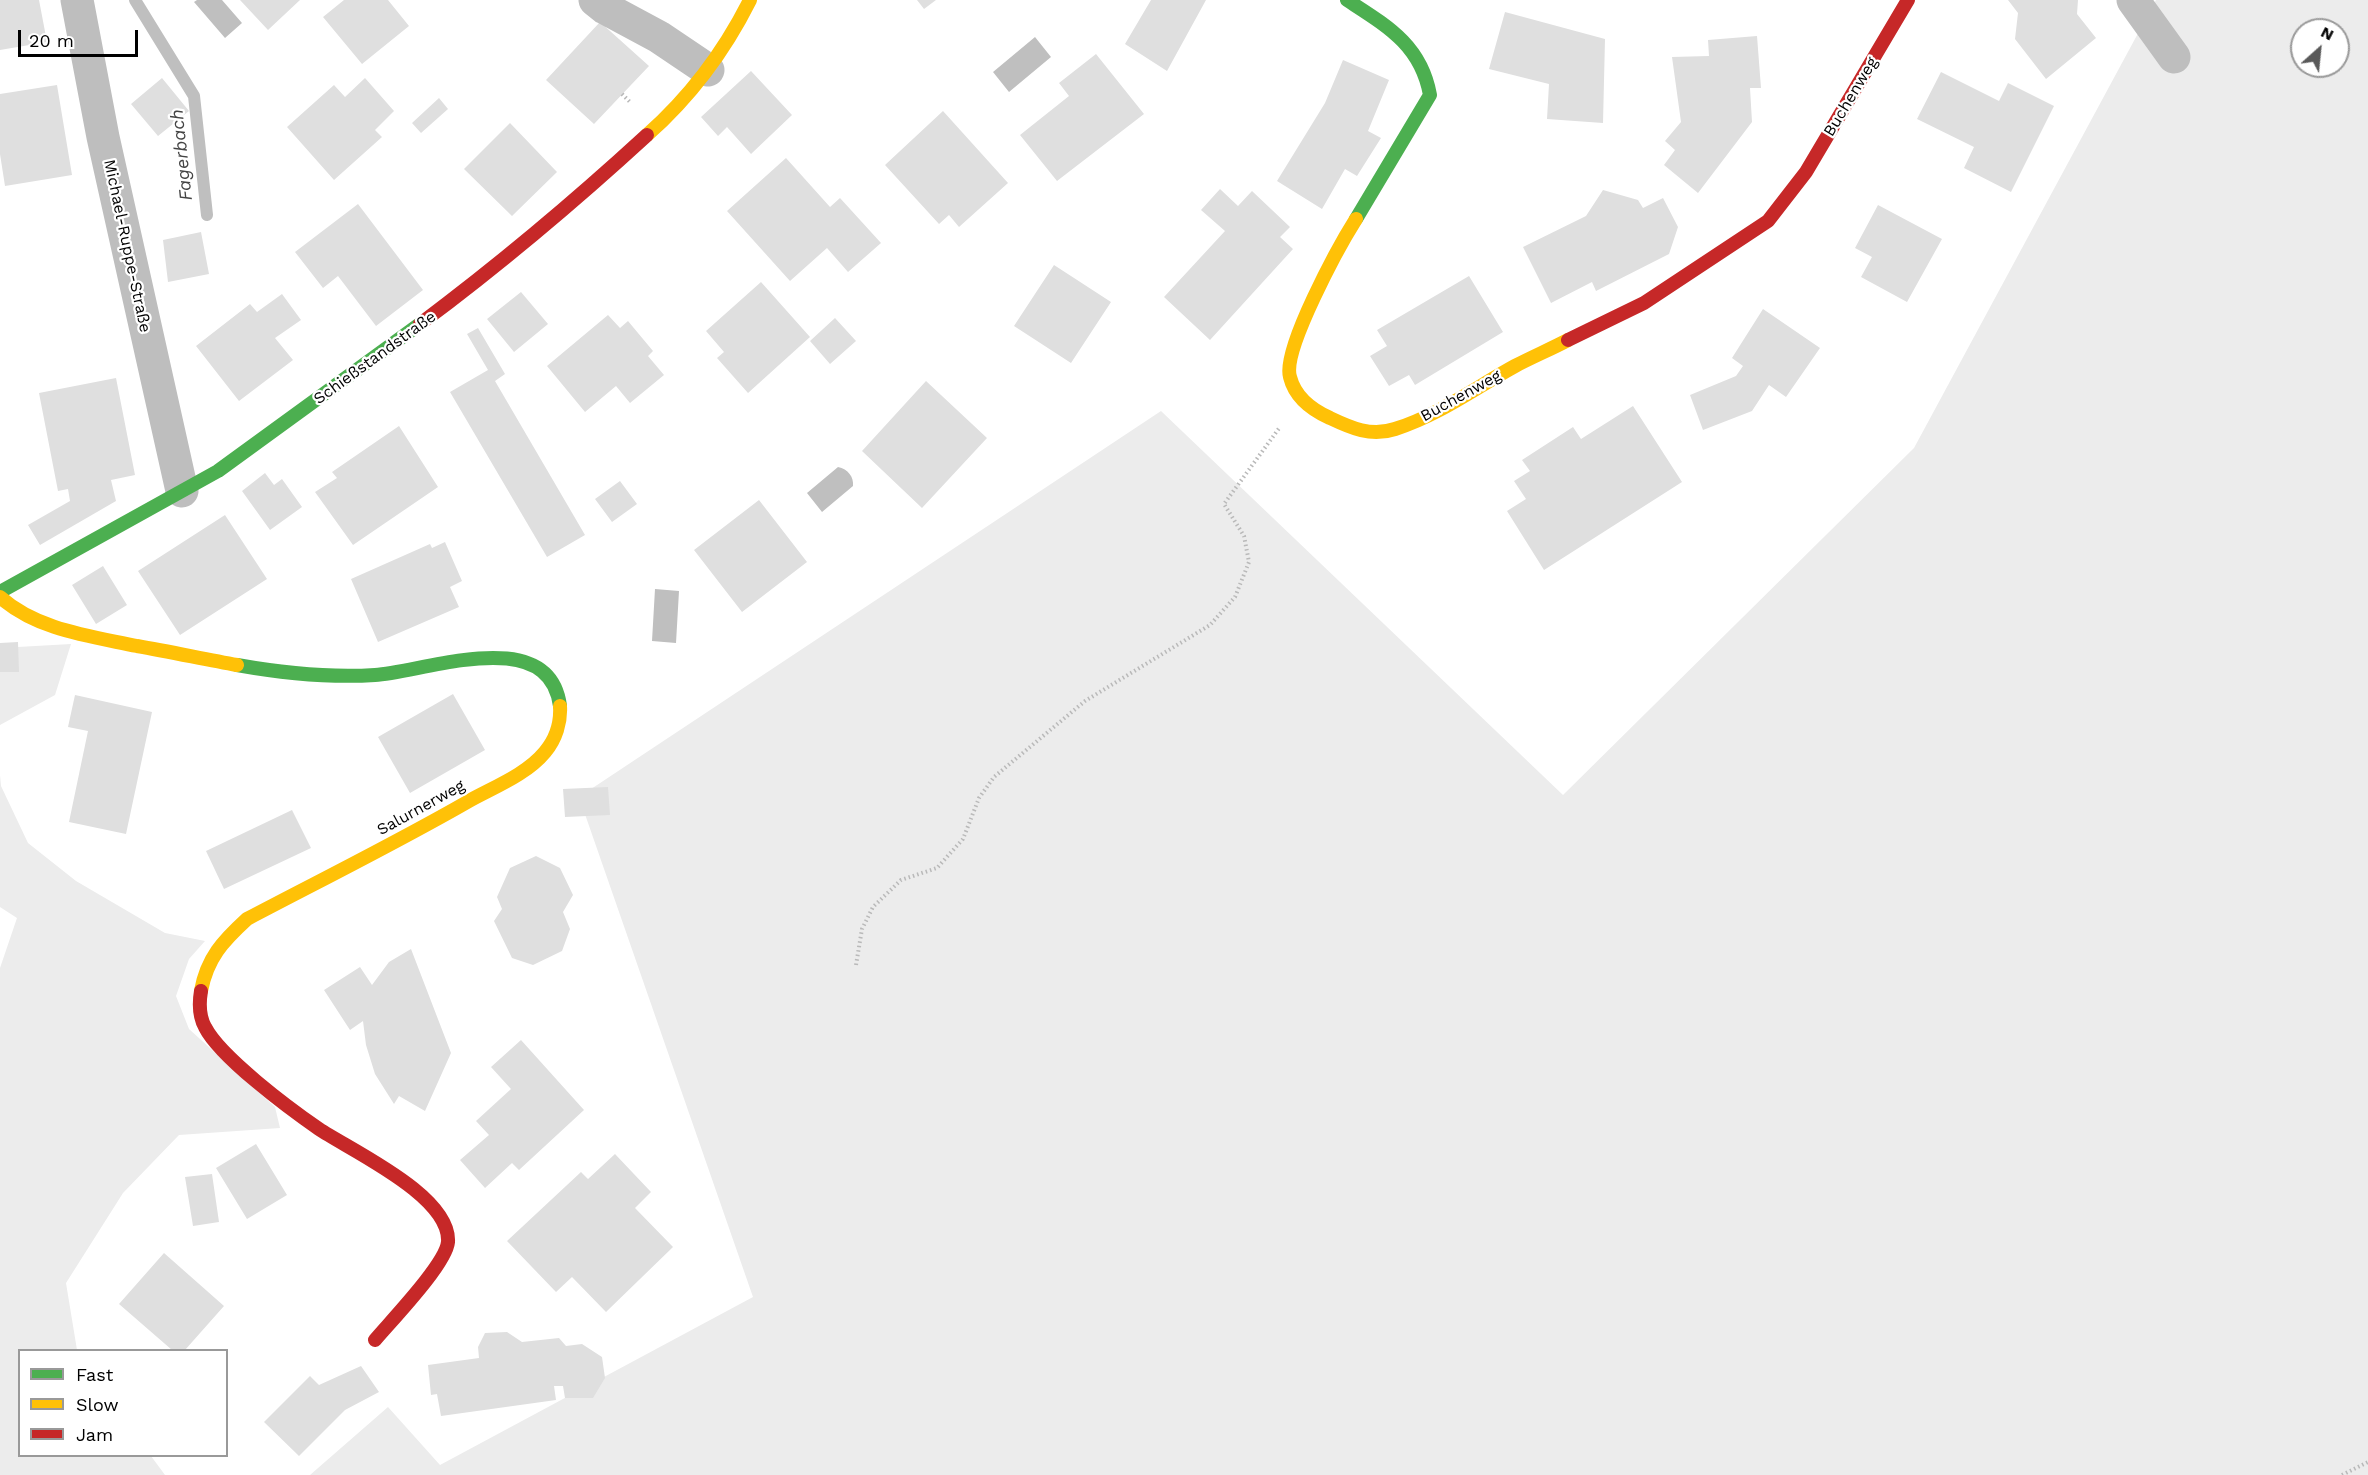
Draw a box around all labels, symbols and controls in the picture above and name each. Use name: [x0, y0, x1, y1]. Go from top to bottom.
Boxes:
scale bar: [21, 18, 141, 56]
north arrow: [2290, 18, 2350, 78]
text: N: [2318, 22, 2337, 44]
text: 20 m: [29, 30, 74, 51]
street label: Buchenweg: [1820, 54, 1882, 140]
water label: Fagerbach: [166, 108, 198, 202]
street label: Michael-Ruppe-Straße: [99, 158, 155, 334]
street label: Schießstandstraße: [310, 307, 440, 409]
street label: Buchenweg: [1417, 366, 1505, 426]
street label: Salurnerweg: [374, 776, 468, 840]
legend: [18, 1349, 228, 1457]
text: Fast: [76, 1364, 113, 1385]
text: Slow: [76, 1394, 119, 1415]
text: Jam: [76, 1424, 113, 1445]

